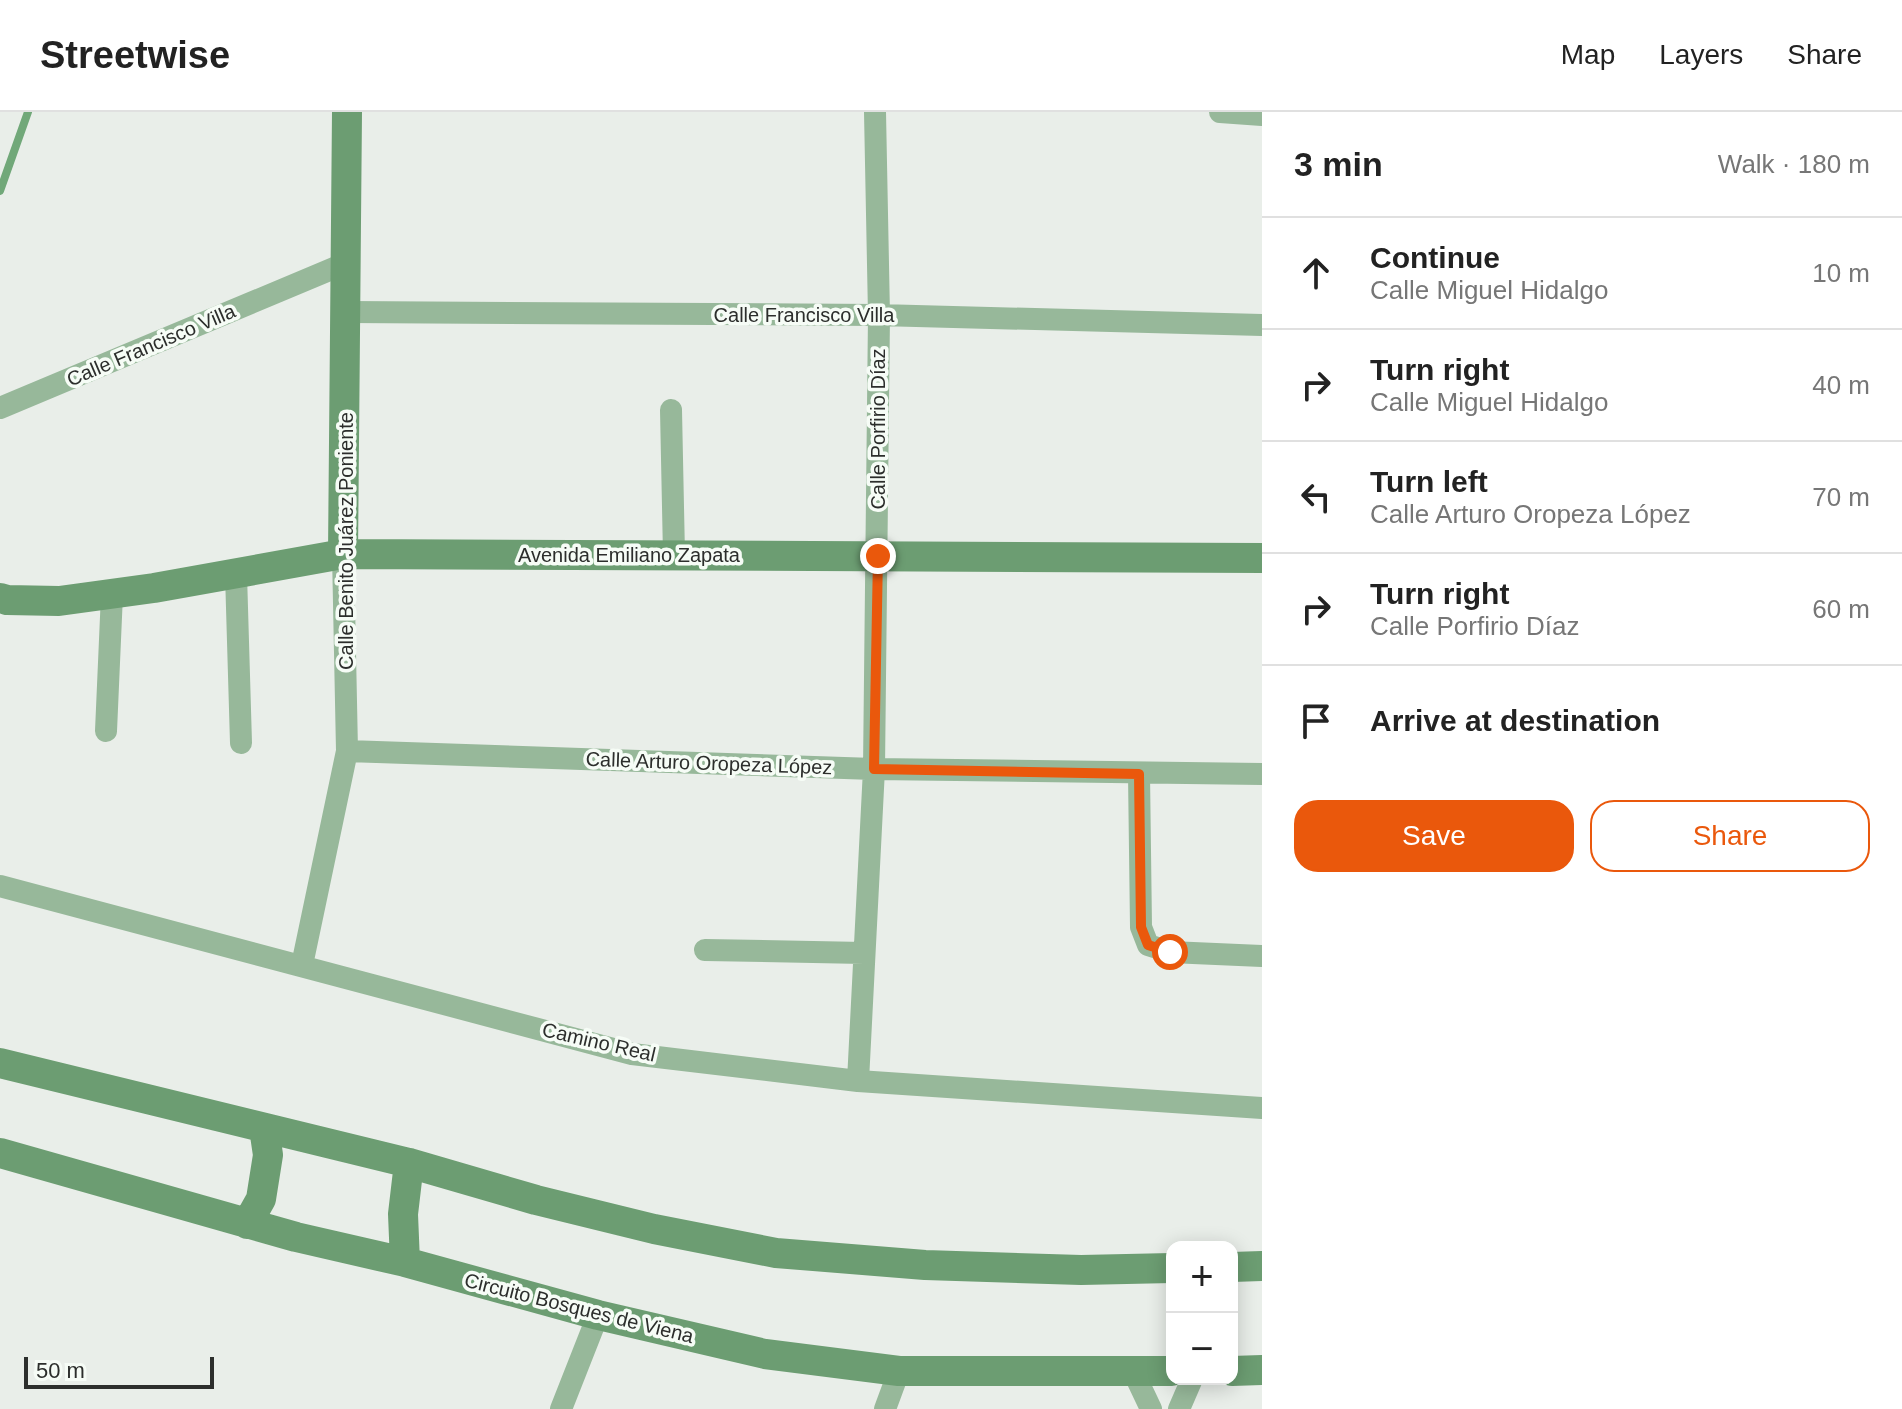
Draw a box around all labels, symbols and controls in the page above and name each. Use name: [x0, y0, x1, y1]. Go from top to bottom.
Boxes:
text: Streetwise: [40, 34, 230, 76]
text: Map: [1561, 39, 1615, 70]
text: Layers: [1659, 39, 1743, 70]
text: Share: [1787, 39, 1862, 70]
text: 3 min: [1294, 145, 1383, 183]
text: Walk · 180 m: [1718, 149, 1870, 179]
text: Continue: [1370, 241, 1500, 274]
icon: ahead: [1294, 251, 1338, 295]
text: 10 m: [1812, 258, 1870, 288]
text: Calle Miguel Hidalgo: [1370, 275, 1608, 305]
street label: Calle Francisco Villa: [63, 299, 239, 390]
street label: Calle Francisco Villa: [714, 304, 895, 326]
street label: Calle Porfirio Díaz: [867, 348, 889, 510]
text: Turn right: [1370, 353, 1509, 386]
icon: right: [1294, 363, 1338, 407]
text: 40 m: [1812, 370, 1870, 400]
text: Calle Miguel Hidalgo: [1370, 387, 1608, 417]
street label: Calle Benito Juárez Poniente: [335, 412, 357, 670]
text: Turn left: [1370, 465, 1488, 498]
icon: left: [1294, 475, 1338, 519]
text: 70 m: [1812, 482, 1870, 512]
text: Calle Arturo Oropeza López: [1370, 499, 1691, 529]
route end: [860, 538, 896, 574]
street label: Avenida Emiliano Zapata: [518, 544, 741, 566]
text: Turn right: [1370, 577, 1509, 610]
icon: right: [1294, 587, 1338, 631]
text: 60 m: [1812, 594, 1870, 624]
text: Calle Porfirio Díaz: [1370, 611, 1580, 641]
icon: arrive: [1294, 699, 1338, 743]
text: Arrive at destination: [1370, 704, 1660, 737]
street label: Calle Arturo Oropeza López: [585, 748, 833, 778]
button: Save: [1294, 800, 1574, 872]
button: Share: [1590, 800, 1870, 872]
route start: [1152, 934, 1188, 970]
street label: Camino Real: [540, 1018, 658, 1066]
map controls: [1166, 1241, 1238, 1385]
button: +: [1166, 1241, 1238, 1313]
street label: Circuito Bosques de Viena: [462, 1269, 697, 1347]
button: −: [1166, 1313, 1238, 1385]
scale bar: [24, 1353, 214, 1389]
text: 50 m: [36, 1358, 85, 1383]

